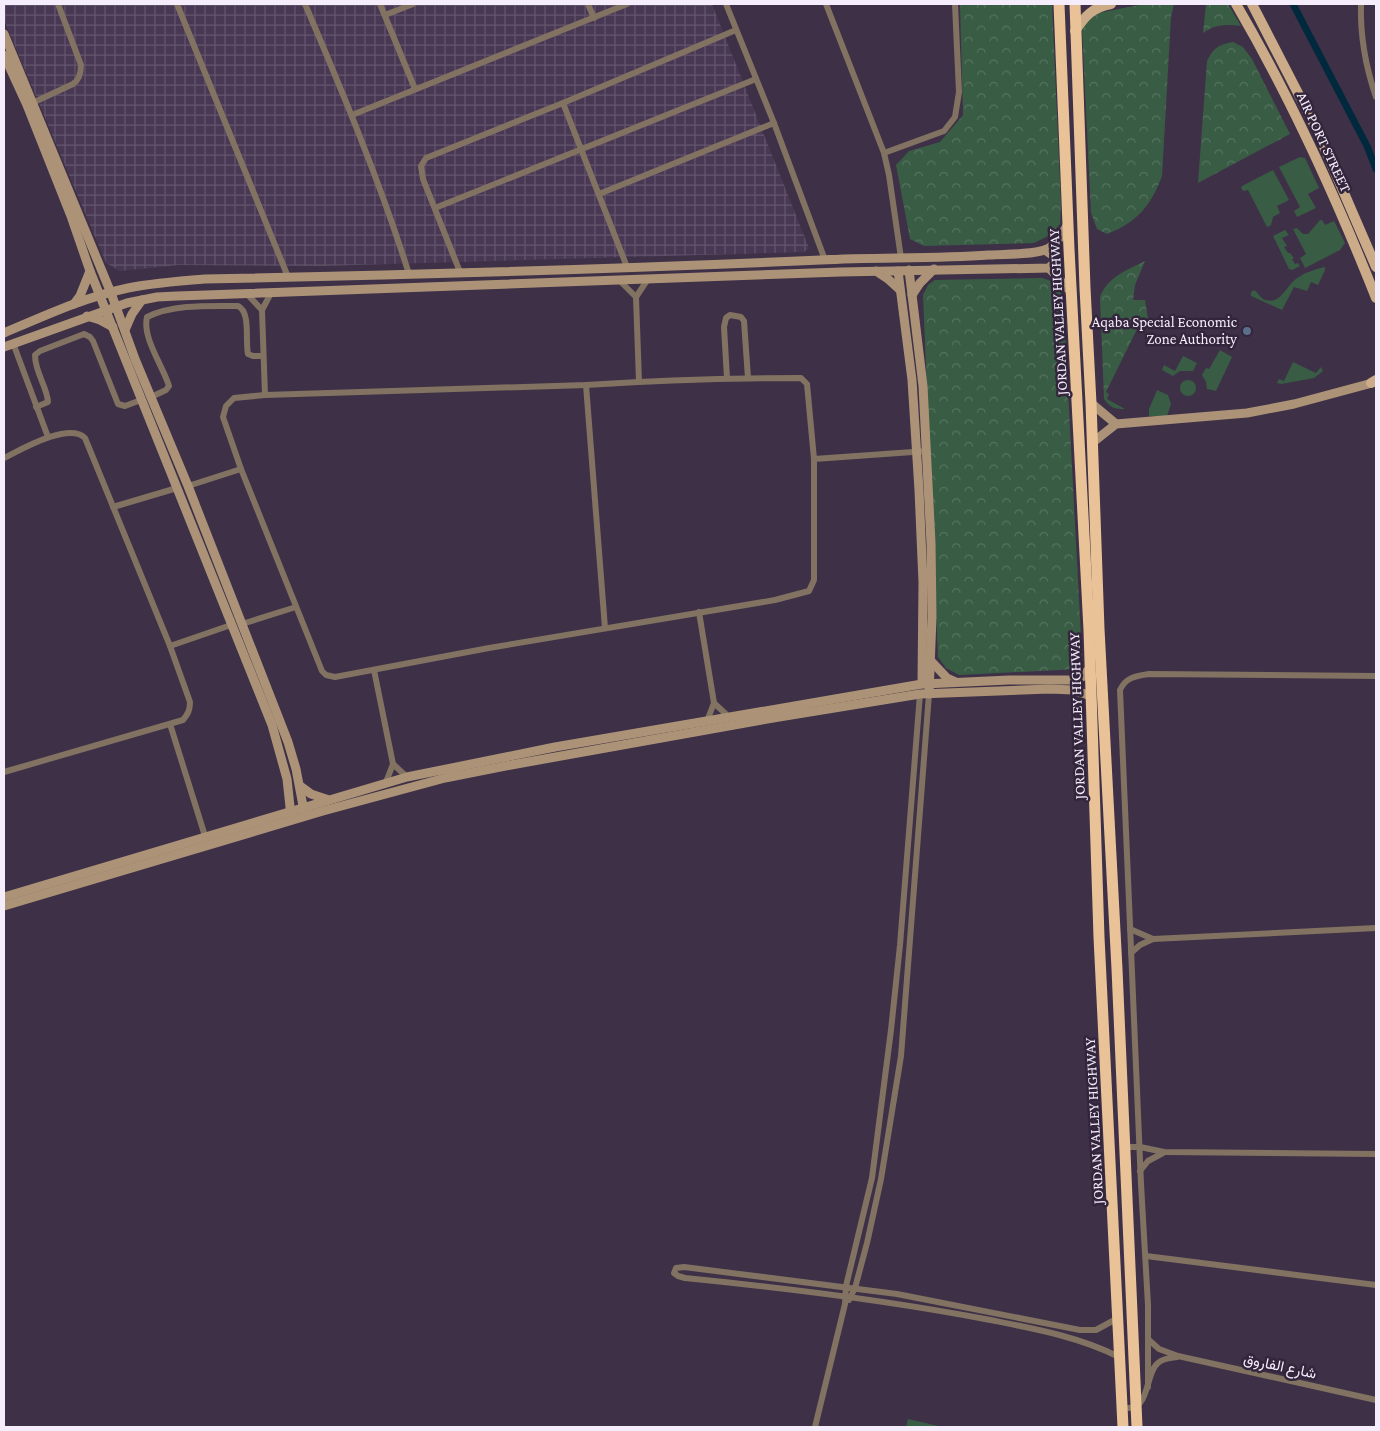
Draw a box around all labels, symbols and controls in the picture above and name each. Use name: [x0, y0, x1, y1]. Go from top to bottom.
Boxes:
street label: AIR PORT STREET: [1294, 89, 1354, 195]
street label: JORDAN VALLEY HIGHWAY: [1046, 228, 1071, 398]
place label: Aqaba Special Economic Zone Authority: [1092, 314, 1238, 348]
marker: Aqaba Special Economic Zone Authority: [1241, 325, 1253, 337]
street label: JORDAN VALLEY HIGHWAY: [1066, 632, 1089, 802]
street label: JORDAN VALLEY HIGHWAY: [1082, 1037, 1107, 1207]
street label: شارع الفاروق: [1241, 1350, 1318, 1385]

